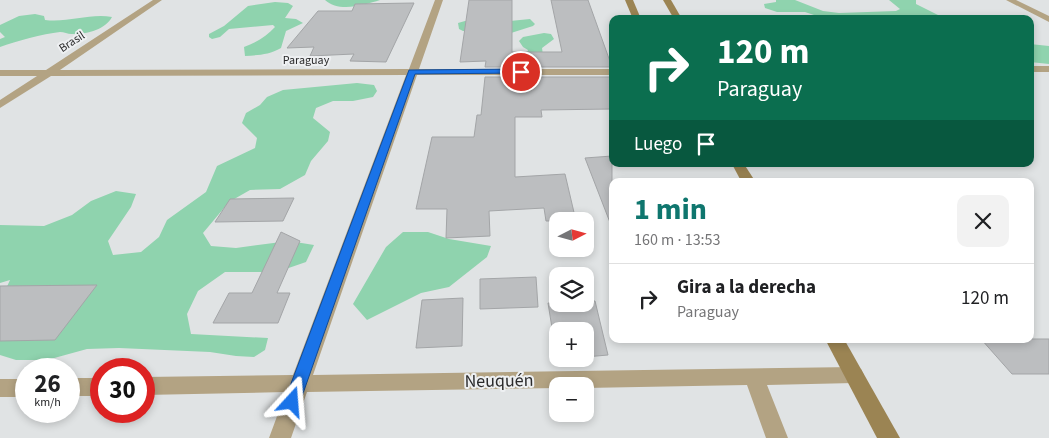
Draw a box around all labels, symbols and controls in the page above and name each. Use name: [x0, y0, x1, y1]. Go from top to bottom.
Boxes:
street label: Brasil: [56, 27, 88, 57]
text: 120 m: [717, 27, 809, 77]
icon: right: [634, 35, 699, 100]
pin: [500, 51, 542, 93]
street label: Paraguay: [283, 52, 330, 69]
icon: arrive: [507, 58, 535, 86]
text: Paraguay: [717, 73, 802, 105]
icon: arrive: [692, 130, 720, 158]
text: Luego: [634, 131, 682, 158]
text: 1 min: [634, 188, 707, 231]
button: close: [957, 195, 1009, 247]
north arrow: [549, 212, 594, 258]
map controls: [549, 212, 594, 422]
text: 160 m · 13:53: [634, 229, 721, 251]
button: layers: [549, 267, 594, 312]
text: Gira a la derecha: [677, 274, 816, 301]
icon: right: [634, 285, 662, 313]
text: 120 m: [961, 285, 1009, 312]
text: Paraguay: [677, 301, 739, 323]
button: +: [549, 322, 594, 367]
speed limit sign: 30: [90, 358, 155, 423]
text: 26: [34, 366, 61, 402]
street label: Neuquén: [464, 368, 534, 394]
position arrow: [265, 375, 317, 427]
button: −: [549, 377, 594, 422]
text: km/h: [34, 394, 61, 411]

